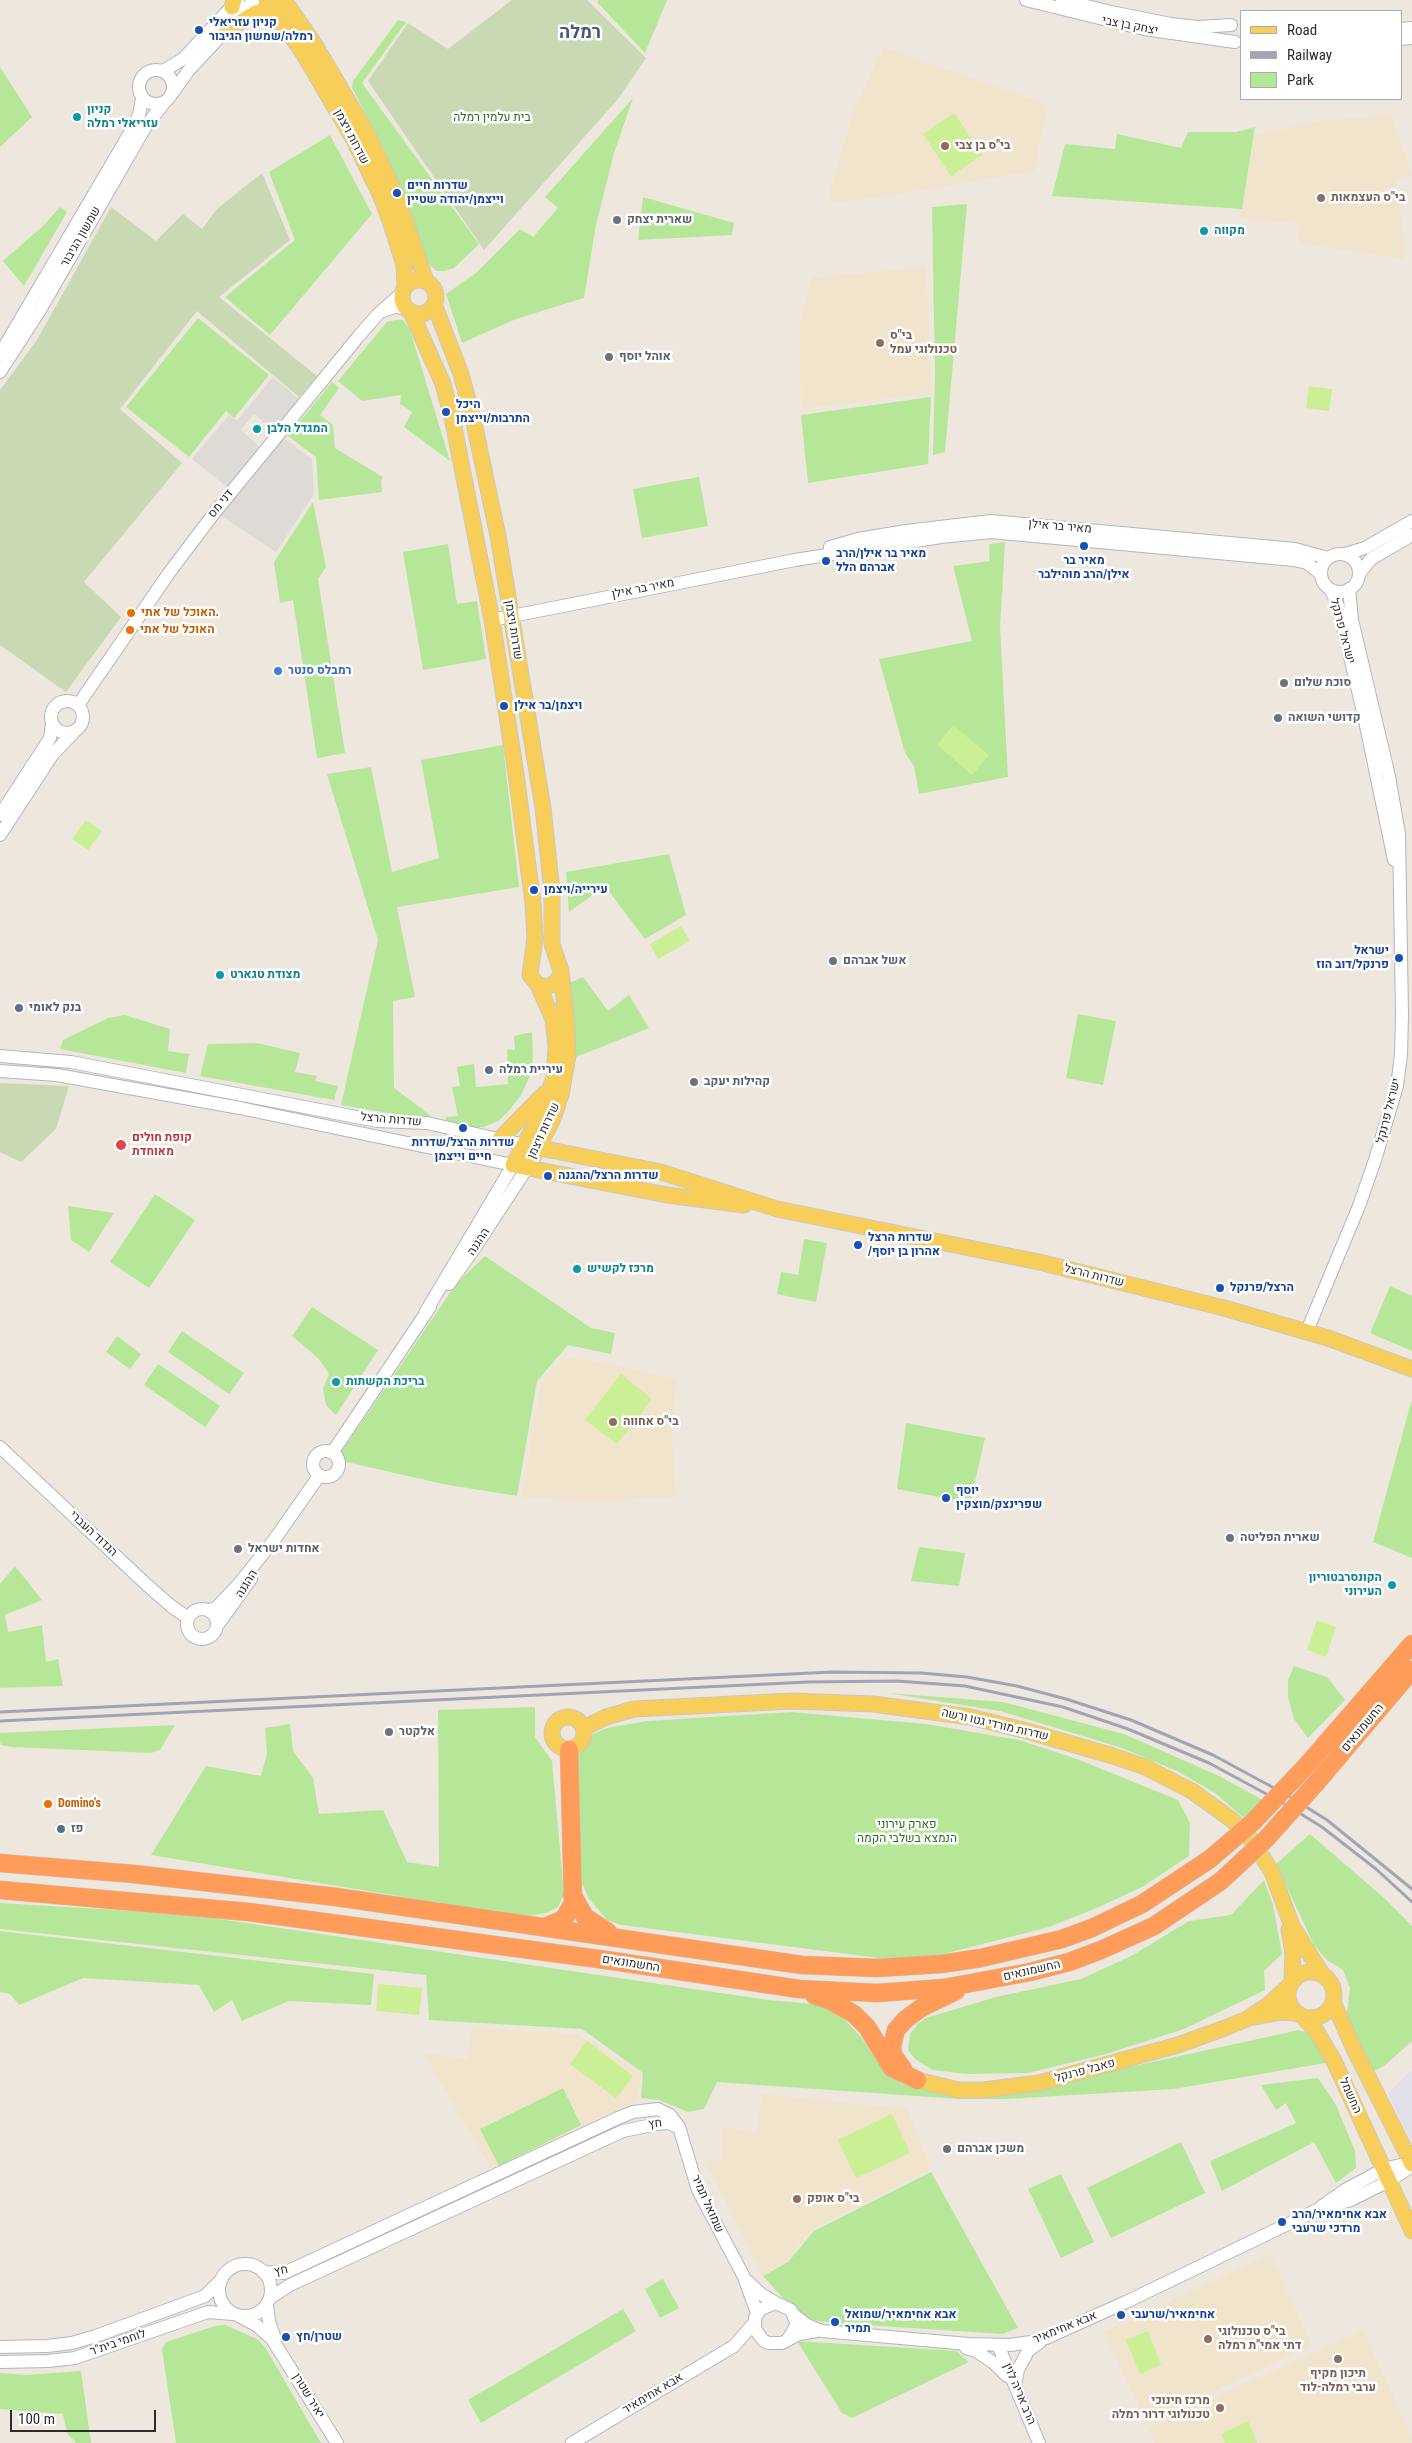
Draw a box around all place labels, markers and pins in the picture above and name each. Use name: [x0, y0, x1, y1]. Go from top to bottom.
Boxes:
place label: קניון עזריאלי רמלה/שמשון הגיבור: [209, 16, 313, 44]
marker: קניון עזריאלי רמלה/שמשון הגיבור: [193, 24, 205, 36]
place label: קניון עזריאלי רמלה: [87, 103, 158, 131]
marker: קניון עזריאלי רמלה: [71, 111, 83, 123]
place label: בי"ס בן צבי: [955, 139, 1011, 153]
marker: בי"ס בן צבי: [939, 140, 951, 152]
place label: שדרות חיים וייצמן/יהודה שטיין: [407, 179, 504, 207]
marker: שדרות חיים וייצמן/יהודה שטיין: [391, 187, 403, 199]
place label: בי"ס העצמאות: [1331, 191, 1405, 205]
marker: בי"ס העצמאות: [1315, 192, 1327, 204]
place label: שארית יצחק: [627, 213, 692, 227]
marker: שארית יצחק: [611, 214, 623, 226]
place label: מקווה: [1214, 224, 1245, 238]
marker: מקווה: [1198, 225, 1210, 237]
place label: בי"ס טכנולוגי עמל: [890, 329, 957, 357]
marker: בי"ס טכנולוגי עמל: [874, 337, 886, 349]
place label: אוהל יוסף: [619, 350, 671, 364]
marker: אוהל יוסף: [603, 351, 615, 363]
place label: היכל התרבות/וייצמן: [456, 398, 530, 426]
marker: היכל התרבות/וייצמן: [440, 406, 452, 418]
place label: המגדל הלבן: [267, 422, 328, 436]
marker: המגדל הלבן: [251, 423, 263, 435]
marker: מאיר בר אילן/הרב מוהילבר: [1078, 540, 1090, 552]
place label: מאיר בר אילן/הרב אברהם הלל: [836, 547, 926, 575]
place label: מאיר בר אילן/הרב מוהילבר: [1038, 554, 1130, 582]
marker: מאיר בר אילן/הרב אברהם הלל: [820, 555, 832, 567]
place label: האוכל של אתי.: [141, 606, 219, 620]
marker: האוכל של אתי.: [125, 607, 137, 619]
place label: האוכל של אתי: [140, 623, 215, 637]
marker: האוכל של אתי: [124, 624, 136, 636]
place label: רמבלס סנטר: [288, 664, 352, 678]
marker: רמבלס סנטר: [272, 665, 284, 677]
place label: סוכת שלום: [1294, 676, 1351, 690]
marker: סוכת שלום: [1278, 677, 1290, 689]
place label: ויצמן/בר אילן: [514, 699, 582, 713]
marker: ויצמן/בר אילן: [498, 700, 510, 712]
place label: קדושי השואה: [1288, 711, 1361, 725]
marker: קדושי השואה: [1272, 712, 1284, 724]
place label: עירייה/ויצמן: [544, 883, 608, 897]
marker: עירייה/ויצמן: [528, 884, 540, 896]
place label: ישראל פרנקל/דוב הוז: [1316, 944, 1389, 972]
marker: ישראל פרנקל/דוב הוז: [1393, 952, 1405, 964]
place label: אשל אברהם: [843, 954, 906, 968]
marker: אשל אברהם: [827, 955, 839, 967]
place label: מצודת טגארט: [230, 968, 301, 982]
marker: מצודת טגארט: [214, 969, 226, 981]
place label: בנק לאומי: [29, 1001, 81, 1015]
marker: בנק לאומי: [13, 1002, 25, 1014]
place label: עיריית רמלה: [499, 1063, 563, 1077]
marker: עיריית רמלה: [483, 1064, 495, 1076]
place label: קהילות יעקב: [704, 1075, 770, 1089]
marker: קהילות יעקב: [688, 1076, 700, 1088]
marker: שדרות הרצל/שדרות חיים וייצמן: [457, 1122, 469, 1134]
place label: קופת חולים מאוחדת: [132, 1131, 192, 1159]
place label: שדרות הרצל/שדרות חיים וייצמן: [412, 1136, 514, 1164]
marker: קופת חולים מאוחדת: [114, 1138, 128, 1152]
place label: שדרות הרצל/ההגנה: [558, 1169, 659, 1183]
marker: שדרות הרצל/ההגנה: [542, 1170, 554, 1182]
place label: שדרות הרצל /אהרון בן יוסף: [868, 1231, 940, 1259]
marker: שדרות הרצל /אהרון בן יוסף: [852, 1239, 864, 1251]
place label: מרכז לקשיש: [587, 1262, 654, 1276]
marker: מרכז לקשיש: [571, 1263, 583, 1275]
place label: הרצל/פרנקל: [1230, 1281, 1294, 1295]
marker: הרצל/פרנקל: [1214, 1282, 1226, 1294]
place label: בריכת הקשתות: [346, 1375, 424, 1389]
marker: בריכת הקשתות: [330, 1376, 342, 1388]
place label: בי"ס אחווה: [623, 1415, 679, 1429]
marker: בי"ס אחווה: [607, 1416, 619, 1428]
place label: יוסף שפרינצק/מוצקין: [956, 1484, 1042, 1512]
marker: יוסף שפרינצק/מוצקין: [940, 1492, 952, 1504]
place label: שארית הפליטה: [1240, 1531, 1320, 1545]
marker: שארית הפליטה: [1224, 1532, 1236, 1544]
place label: אחדות ישראל: [248, 1542, 320, 1556]
marker: אחדות ישראל: [232, 1543, 244, 1555]
place label: הקונסרבטוריון העירוני: [1309, 1571, 1382, 1599]
marker: הקונסרבטוריון העירוני: [1386, 1579, 1398, 1591]
place label: אלקטר: [399, 1725, 435, 1739]
marker: אלקטר: [383, 1726, 395, 1738]
place label: Domino's: [58, 1797, 101, 1811]
marker: Domino's: [42, 1798, 54, 1810]
place label: פז: [71, 1822, 84, 1836]
marker: פז: [55, 1823, 67, 1835]
place label: משכן אברהם: [957, 2142, 1024, 2156]
marker: משכן אברהם: [941, 2143, 953, 2155]
place label: בי"ס אופק: [807, 2192, 860, 2206]
marker: בי"ס אופק: [791, 2193, 803, 2205]
place label: אבא אחימאיר/הרב מרדכי שרעבי: [1292, 2208, 1387, 2236]
marker: אבא אחימאיר/הרב מרדכי שרעבי: [1276, 2216, 1288, 2228]
place label: אבא אחימאיר/שמואל תמיר: [845, 2308, 957, 2336]
place label: אחימאיר/שרעבי: [1131, 2308, 1215, 2322]
marker: אחימאיר/שרעבי: [1115, 2309, 1127, 2321]
marker: אבא אחימאיר/שמואל תמיר: [829, 2316, 841, 2328]
place label: בי"ס טכנולוגי דתי אמי"ת רמלה: [1218, 2325, 1302, 2353]
place label: שטרן/חץ: [296, 2330, 342, 2344]
marker: שטרן/חץ: [280, 2331, 292, 2343]
marker: בי"ס טכנולוגי דתי אמי"ת רמלה: [1202, 2333, 1214, 2345]
marker: תיכון מקיף ערבי רמלה-לוד: [1332, 2353, 1344, 2365]
place label: תיכון מקיף ערבי רמלה-לוד: [1300, 2367, 1376, 2395]
place label: מרכז חינוכי טכנולוגי דרור רמלה: [1112, 2394, 1210, 2422]
marker: מרכז חינוכי טכנולוגי דרור רמלה: [1214, 2402, 1226, 2414]

